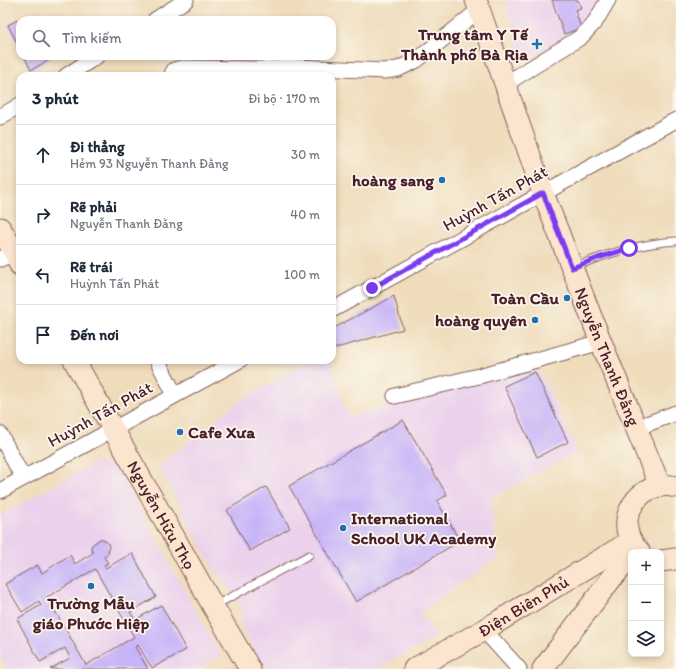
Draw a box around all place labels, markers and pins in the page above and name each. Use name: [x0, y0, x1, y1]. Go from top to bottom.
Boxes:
place label: Trung tâm Y Tế Thành phố Bà Rịa: [400, 24, 529, 65]
marker: Trung tâm Y Tế Thành phố Bà Rịa: [531, 38, 543, 50]
place label: hoàng sang: [352, 170, 434, 191]
marker: hoàng sang: [437, 175, 447, 185]
place label: Toàn Cầu: [490, 288, 560, 308]
marker: Toàn Cầu: [562, 293, 572, 303]
place label: hoàng quyên: [435, 310, 527, 331]
marker: hoàng quyên: [530, 315, 540, 325]
place label: Cafe Xưa: [188, 422, 255, 442]
marker: Cafe Xưa: [175, 427, 185, 437]
place label: International School UK Academy: [351, 508, 497, 549]
marker: International School UK Academy: [338, 523, 348, 533]
marker: Trường Mẫu giáo Phước Hiệp: [86, 581, 96, 591]
place label: Trường Mẫu giáo Phước Hiệp: [33, 593, 149, 634]

